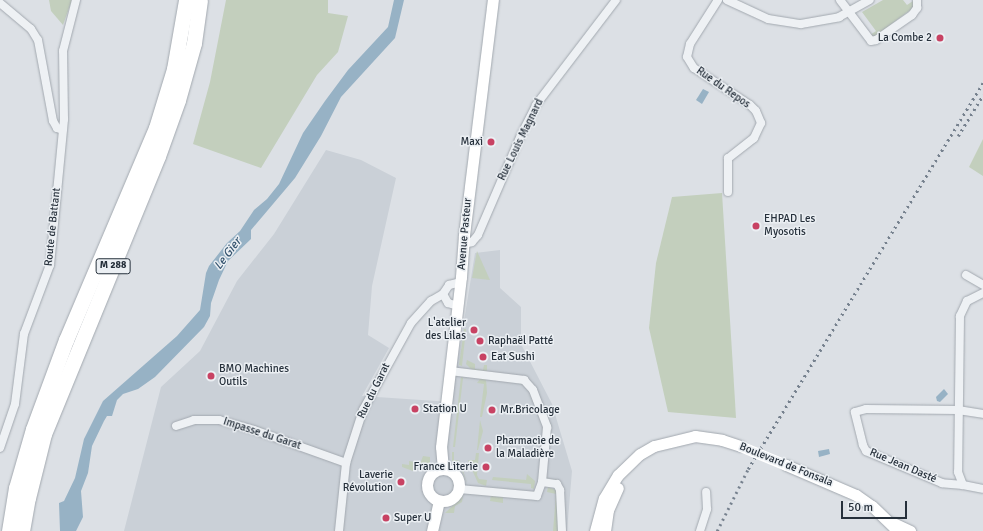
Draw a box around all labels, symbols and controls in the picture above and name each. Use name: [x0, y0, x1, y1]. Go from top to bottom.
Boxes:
place label: La Combe 2: [878, 31, 932, 45]
marker: La Combe 2: [935, 33, 945, 43]
street label: Rue du Repos: [693, 65, 753, 111]
street label: Rue Louis Magnard: [496, 97, 546, 183]
place label: Maxi: [460, 135, 483, 149]
marker: Maxi: [486, 137, 496, 147]
street label: Route de Battant: [42, 187, 64, 267]
street label: Avenue Pasteur: [455, 197, 475, 271]
place label: EHPAD Les Myosotis: [764, 213, 815, 239]
marker: EHPAD Les Myosotis: [751, 221, 761, 231]
water label: Le Gier: [211, 235, 245, 273]
road number: M 288: [95, 258, 131, 274]
place label: L'atelier des Lilas: [425, 317, 466, 343]
marker: L'atelier des Lilas: [469, 325, 479, 335]
place label: Raphaël Patté: [488, 334, 553, 348]
marker: Raphaël Patté: [475, 336, 485, 346]
place label: Eat Sushi: [491, 350, 535, 364]
marker: Eat Sushi: [478, 352, 488, 362]
street label: Rue du Garat: [355, 361, 393, 421]
place label: BMO Machines Outils: [219, 363, 289, 389]
marker: BMO Machines Outils: [206, 371, 216, 381]
place label: Station U: [423, 402, 467, 416]
place label: Mr.Bricolage: [500, 403, 560, 417]
marker: Station U: [410, 404, 420, 414]
marker: Mr.Bricolage: [487, 405, 497, 415]
street label: Impasse du Garat: [221, 415, 303, 453]
place label: Pharmacie de la Maladière: [496, 435, 560, 461]
street label: Boulevard de Fonsala: [737, 440, 835, 490]
marker: Pharmacie de la Maladière: [483, 443, 493, 453]
street label: Rue Jean Dasté: [868, 446, 938, 486]
place label: France Literie: [413, 460, 478, 474]
marker: France Literie: [481, 462, 491, 472]
place label: Laverie Révolution: [343, 469, 393, 495]
marker: Laverie Révolution: [396, 477, 406, 487]
scale bar: [843, 493, 909, 519]
text: 50 m: [848, 500, 873, 515]
place label: Super U: [394, 511, 431, 525]
marker: Super U: [381, 513, 391, 523]

